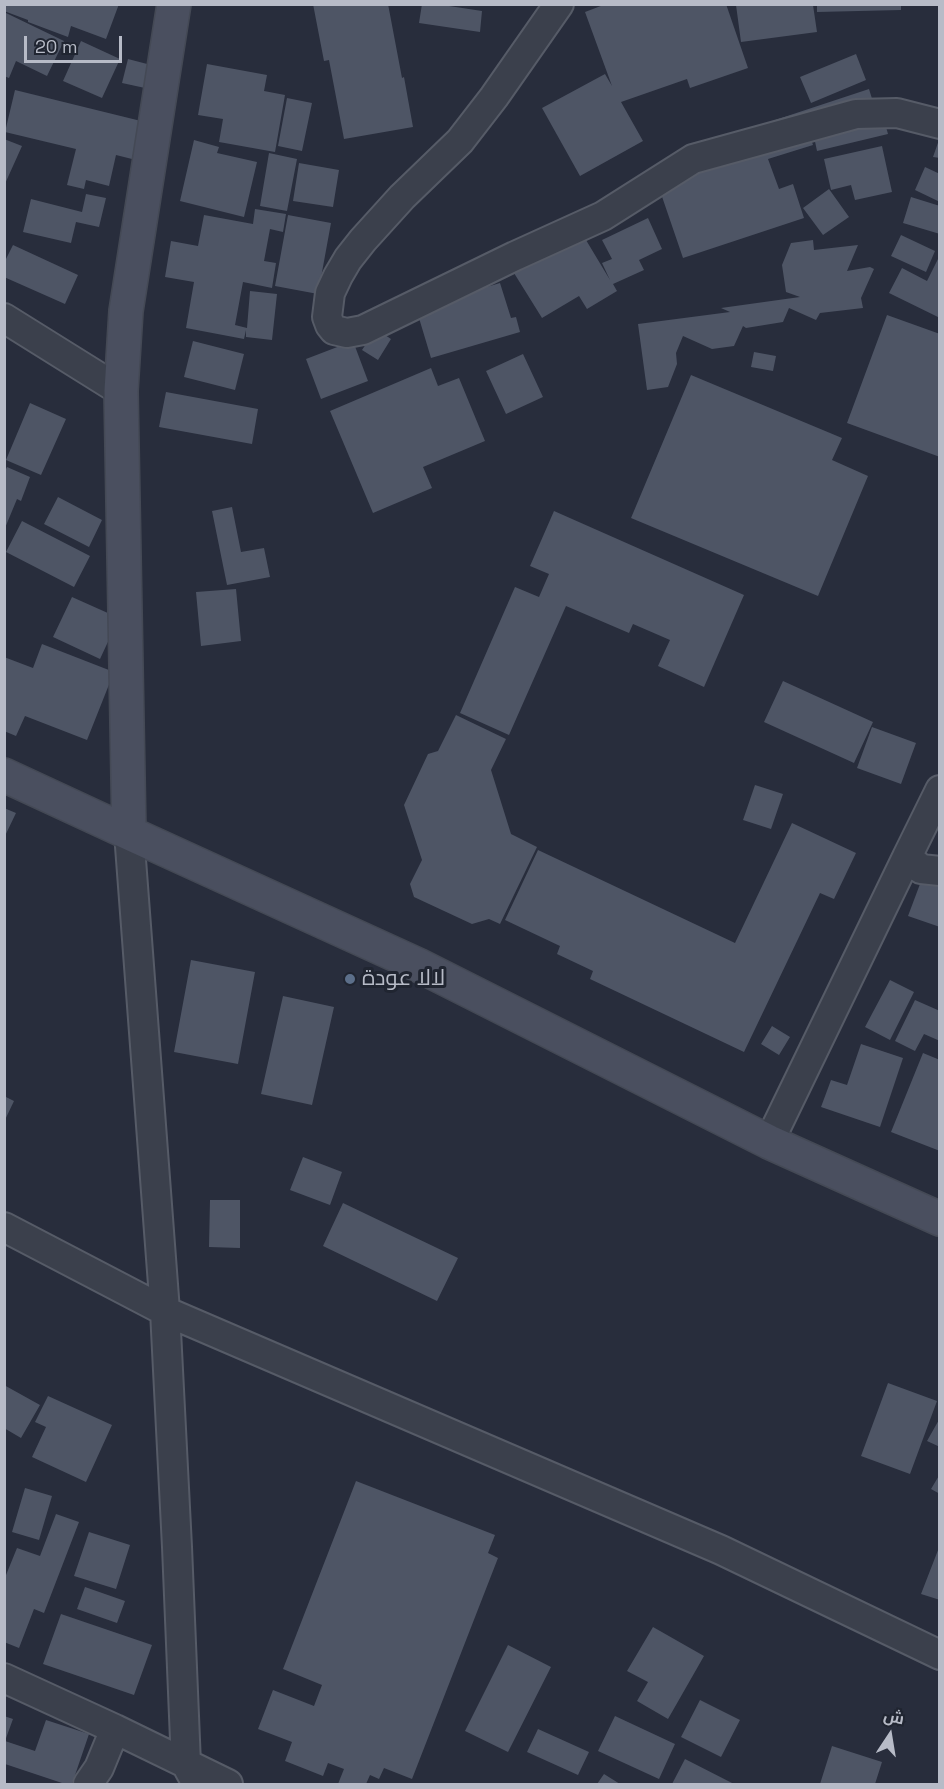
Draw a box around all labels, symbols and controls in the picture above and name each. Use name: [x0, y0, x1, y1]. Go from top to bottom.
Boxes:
scale bar: [27, 24, 124, 62]
text: 20 m: [35, 35, 78, 58]
place label: لالا عودة: [362, 966, 445, 992]
marker: لالا عودة: [343, 972, 357, 986]
text: ش: [882, 1704, 906, 1729]
north arrow: [860, 1705, 920, 1765]

